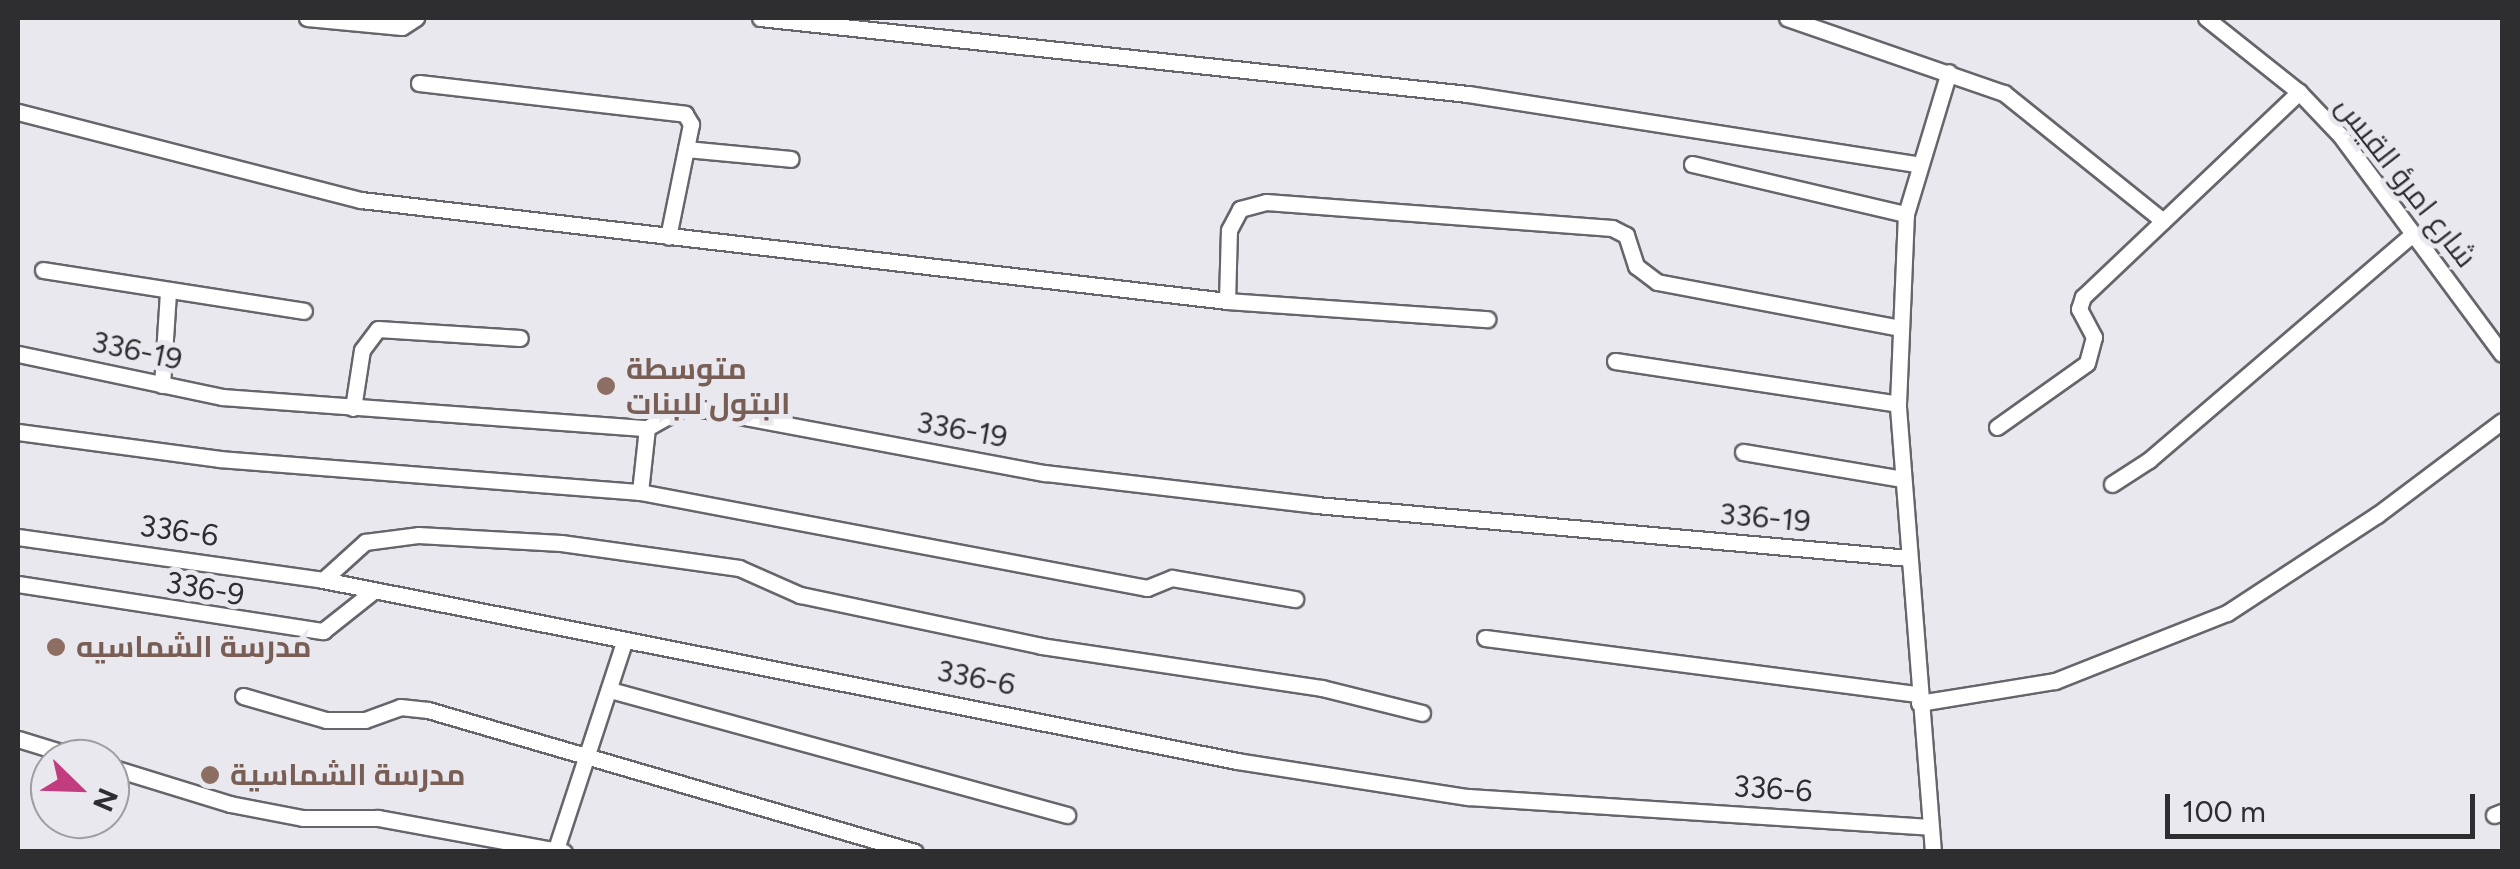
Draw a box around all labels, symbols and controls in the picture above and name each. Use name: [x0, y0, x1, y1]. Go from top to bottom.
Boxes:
street label: شارع امرؤ القيس: [2328, 89, 2484, 275]
street label: 336-19: [89, 324, 185, 378]
place label: متوسطة البتول للبنات: [626, 351, 790, 422]
marker: متوسطة البتول للبنات: [595, 375, 617, 397]
street label: 336-19: [914, 404, 1010, 456]
street label: 336-19: [1718, 496, 1812, 540]
street label: 336-6: [137, 508, 221, 554]
street label: 336-9: [163, 564, 247, 614]
place label: مدرسة الشماسيه: [76, 629, 312, 665]
marker: مدرسة الشماسيه: [45, 636, 67, 658]
street label: 336-6: [934, 653, 1018, 703]
north arrow: [30, 739, 130, 839]
place label: مدرسة الشماسية: [230, 757, 466, 793]
marker: مدرسة الشماسية: [199, 764, 221, 786]
street label: 336-6: [1732, 768, 1814, 810]
scale bar: [2170, 774, 2480, 836]
text: N: [86, 783, 126, 817]
text: 100 m: [2182, 793, 2266, 830]

